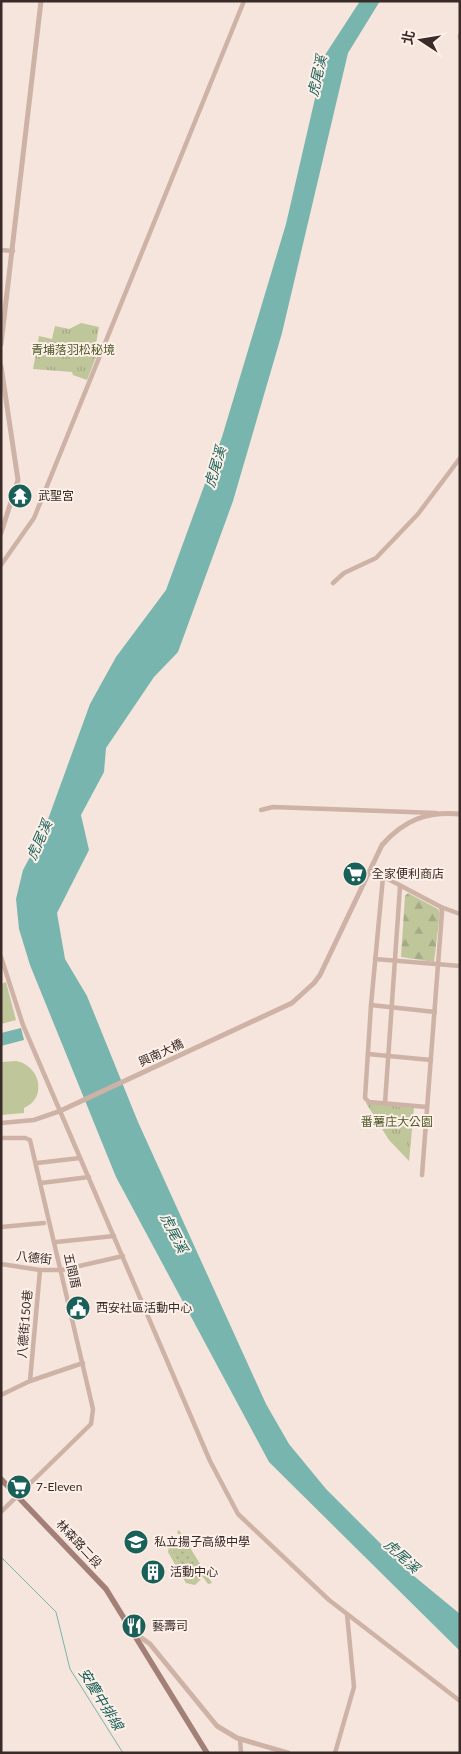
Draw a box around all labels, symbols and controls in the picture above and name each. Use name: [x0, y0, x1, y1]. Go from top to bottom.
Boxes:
north arrow: [396, 15, 446, 65]
text: 北: [398, 29, 418, 46]
water label: 虎尾溪: [304, 52, 330, 98]
park label: 青埔落羽松秘境: [31, 342, 115, 357]
water label: 虎尾溪: [200, 442, 229, 489]
temple icon: 武聖宮: [7, 483, 33, 509]
place label: 武聖宮: [38, 488, 74, 503]
water label: 虎尾溪: [22, 815, 56, 862]
supermarket icon: 全家便利商店: [342, 861, 368, 887]
place label: 全家便利商店: [372, 866, 444, 881]
street label: 興南大橋: [136, 1036, 186, 1069]
park label: 番薯庄大公園: [361, 1114, 433, 1129]
water label: 虎尾溪: [157, 1210, 192, 1257]
street label: 八德街: [15, 1248, 53, 1267]
street label: 五間厝: [61, 1252, 84, 1290]
street label: 八德街150巷: [14, 1289, 35, 1359]
public building icon: 西安社區活動中心: [65, 1295, 91, 1321]
place label: 西安社區活動中心: [96, 1300, 192, 1315]
supermarket icon: 7-Eleven: [6, 1474, 32, 1500]
place label: 7-Eleven: [36, 1479, 82, 1494]
street label: 林森路二段: [53, 1517, 105, 1571]
school or university icon: 私立揚子高級中學: [123, 1529, 149, 1555]
place label: 私立揚子高級中學: [154, 1534, 250, 1549]
water label: 虎尾溪: [381, 1535, 425, 1577]
building icon: 活動中心: [140, 1559, 166, 1585]
place label: 活動中心: [170, 1564, 218, 1579]
restaurant icon: 藝壽司: [121, 1613, 147, 1639]
place label: 藝壽司: [152, 1618, 188, 1633]
water label: 安慶中排線: [76, 1665, 128, 1735]

